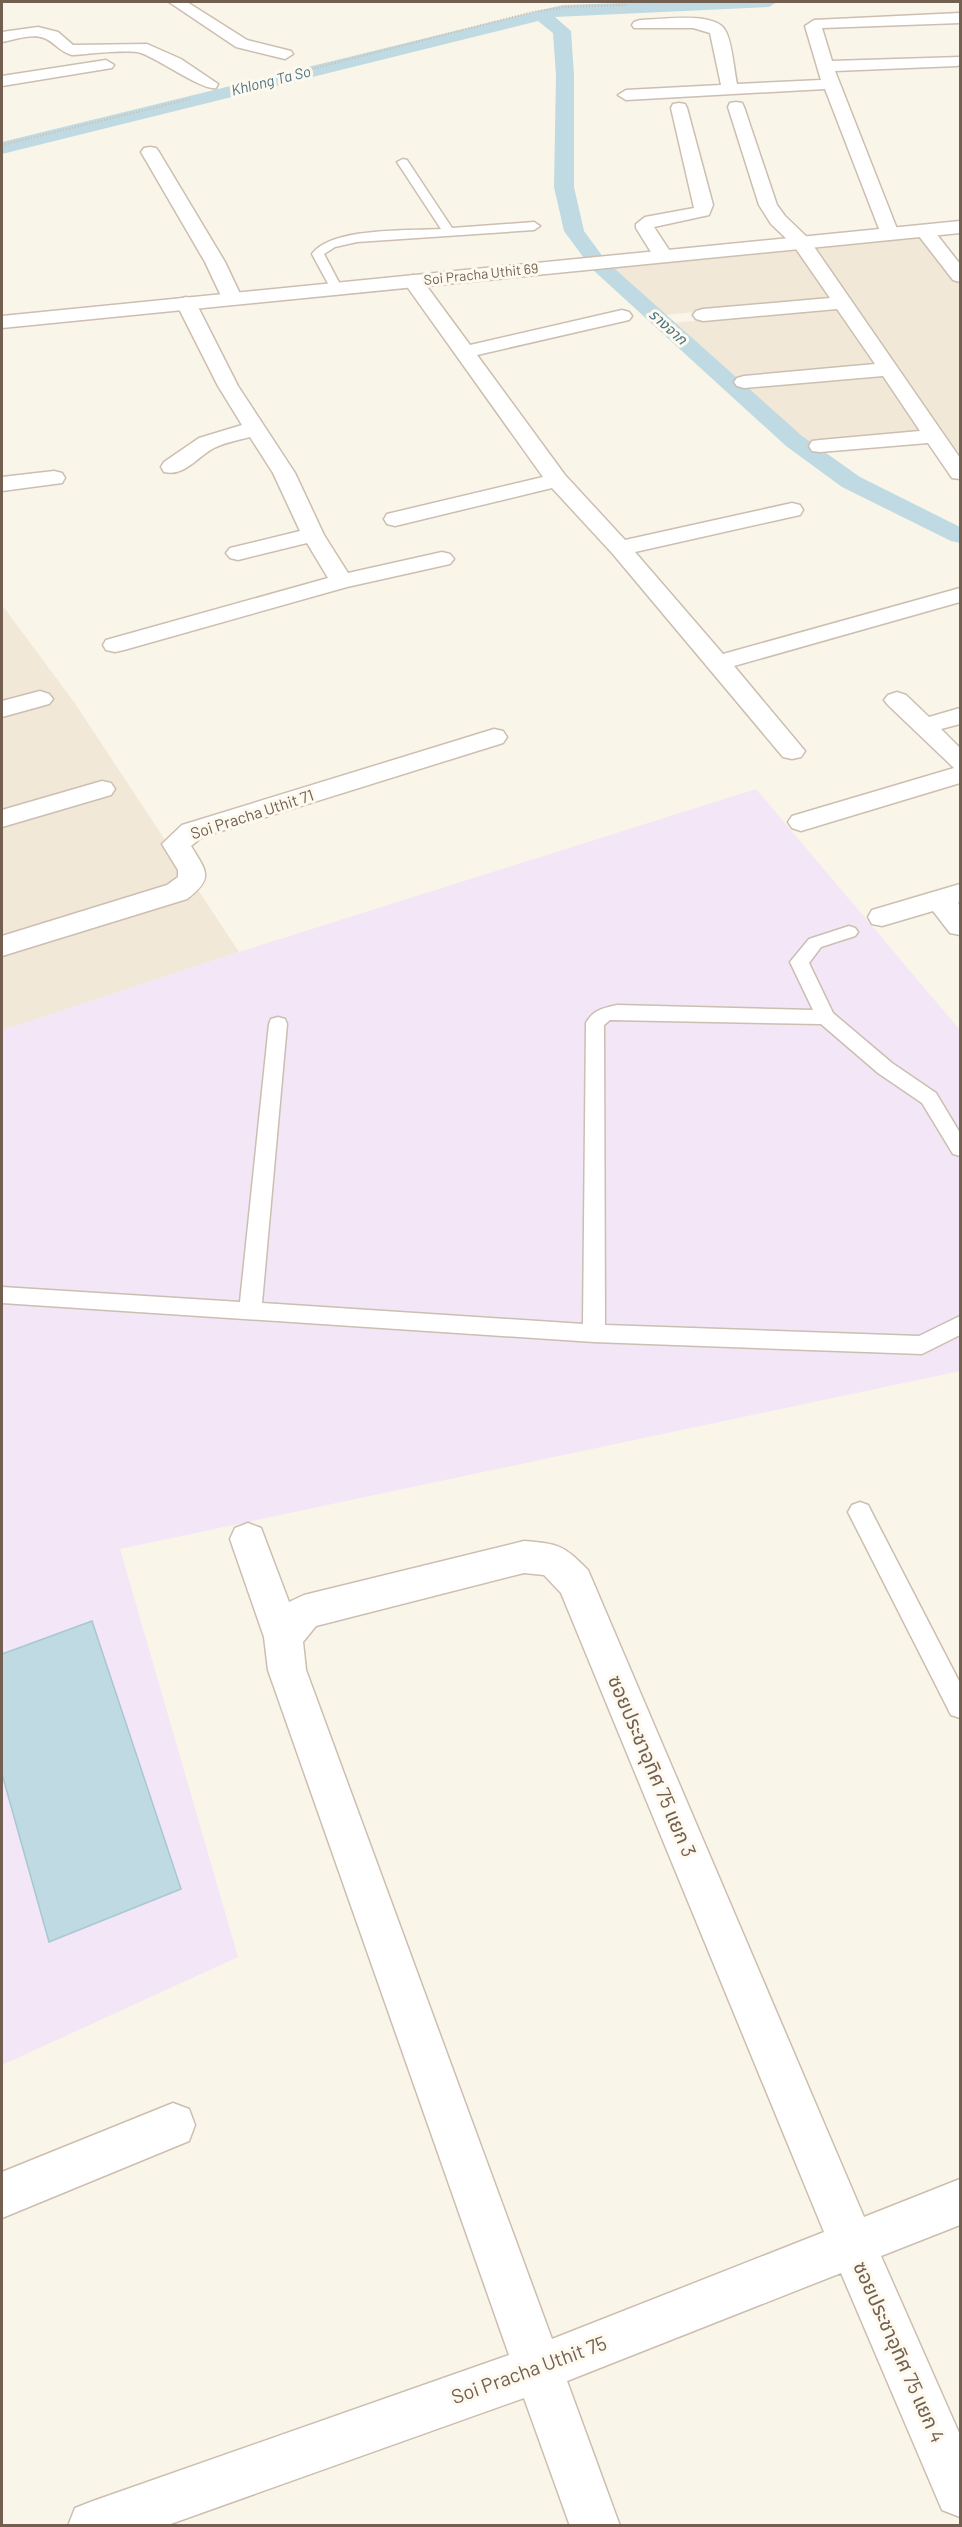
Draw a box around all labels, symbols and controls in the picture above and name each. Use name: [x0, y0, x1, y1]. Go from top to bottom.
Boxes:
water label: Khlong Ta So: [229, 61, 312, 99]
street label: Soi Pracha Uthit 69: [423, 259, 539, 288]
water label: รางจาก: [646, 305, 692, 349]
street label: Soi Pracha Uthit 71: [188, 785, 316, 842]
street label: ซอยประชาอุทิศ 75 แยก 3: [603, 1671, 702, 1860]
street label: ซอยประชาอุทิศ 75 แยก 4: [848, 2257, 951, 2446]
street label: Soi Pracha Uthit 75: [448, 2330, 610, 2408]

